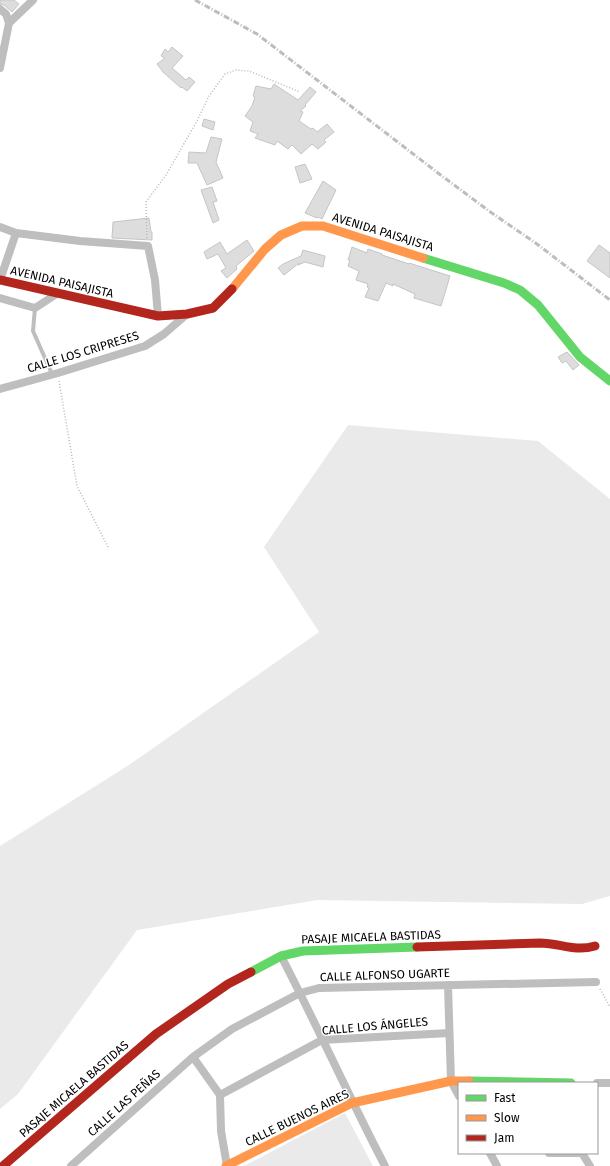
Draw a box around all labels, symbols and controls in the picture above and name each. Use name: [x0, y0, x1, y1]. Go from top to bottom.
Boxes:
street label: AVENIDA PAISAJISTA: [331, 210, 435, 254]
street label: AVENIDA PAISAJISTA: [9, 263, 115, 301]
street label: CALLE LOS CRIPRESES: [25, 328, 141, 376]
street label: PASAJE MICAELA BASTIDAS: [301, 928, 442, 946]
street label: CALLE ALFONSO UGARTE: [320, 966, 450, 984]
street label: CALLE LOS ÁNGELES: [321, 1013, 429, 1038]
street label: PASAJE MICAELA BASTIDAS: [17, 1038, 132, 1140]
street label: CALLE LAS PEÑAS: [84, 1066, 163, 1139]
legend: [458, 1082, 598, 1154]
street label: CALLE BUENOS AIRES: [243, 1087, 352, 1149]
text: Fast: [494, 1091, 516, 1105]
text: Slow: [494, 1111, 520, 1125]
text: Jam: [494, 1131, 514, 1145]

